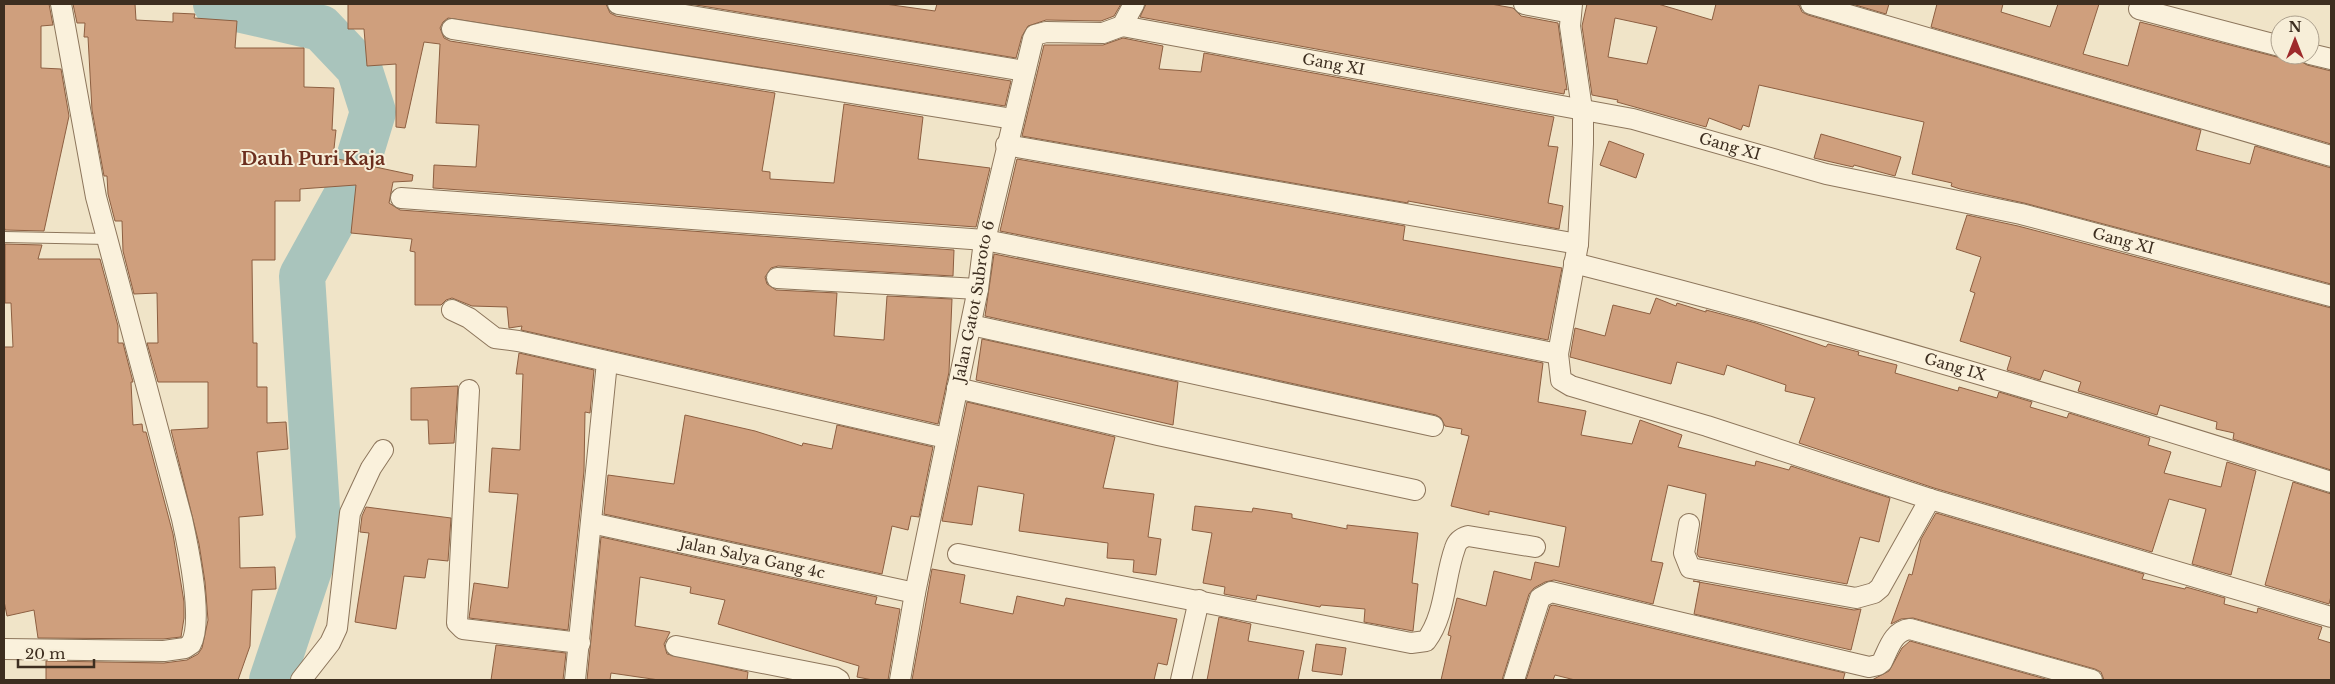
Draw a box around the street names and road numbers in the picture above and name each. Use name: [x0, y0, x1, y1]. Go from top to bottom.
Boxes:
street label: Gang XI: [1301, 49, 1366, 79]
street label: Gang XI: [1697, 128, 1763, 164]
street label: Jalan Gatot Subroto 6: [949, 218, 998, 386]
street label: Gang XI: [2091, 223, 2156, 258]
street label: Gang IX: [1922, 349, 1989, 385]
street label: Jalan Salya Gang 4c: [676, 532, 827, 582]

